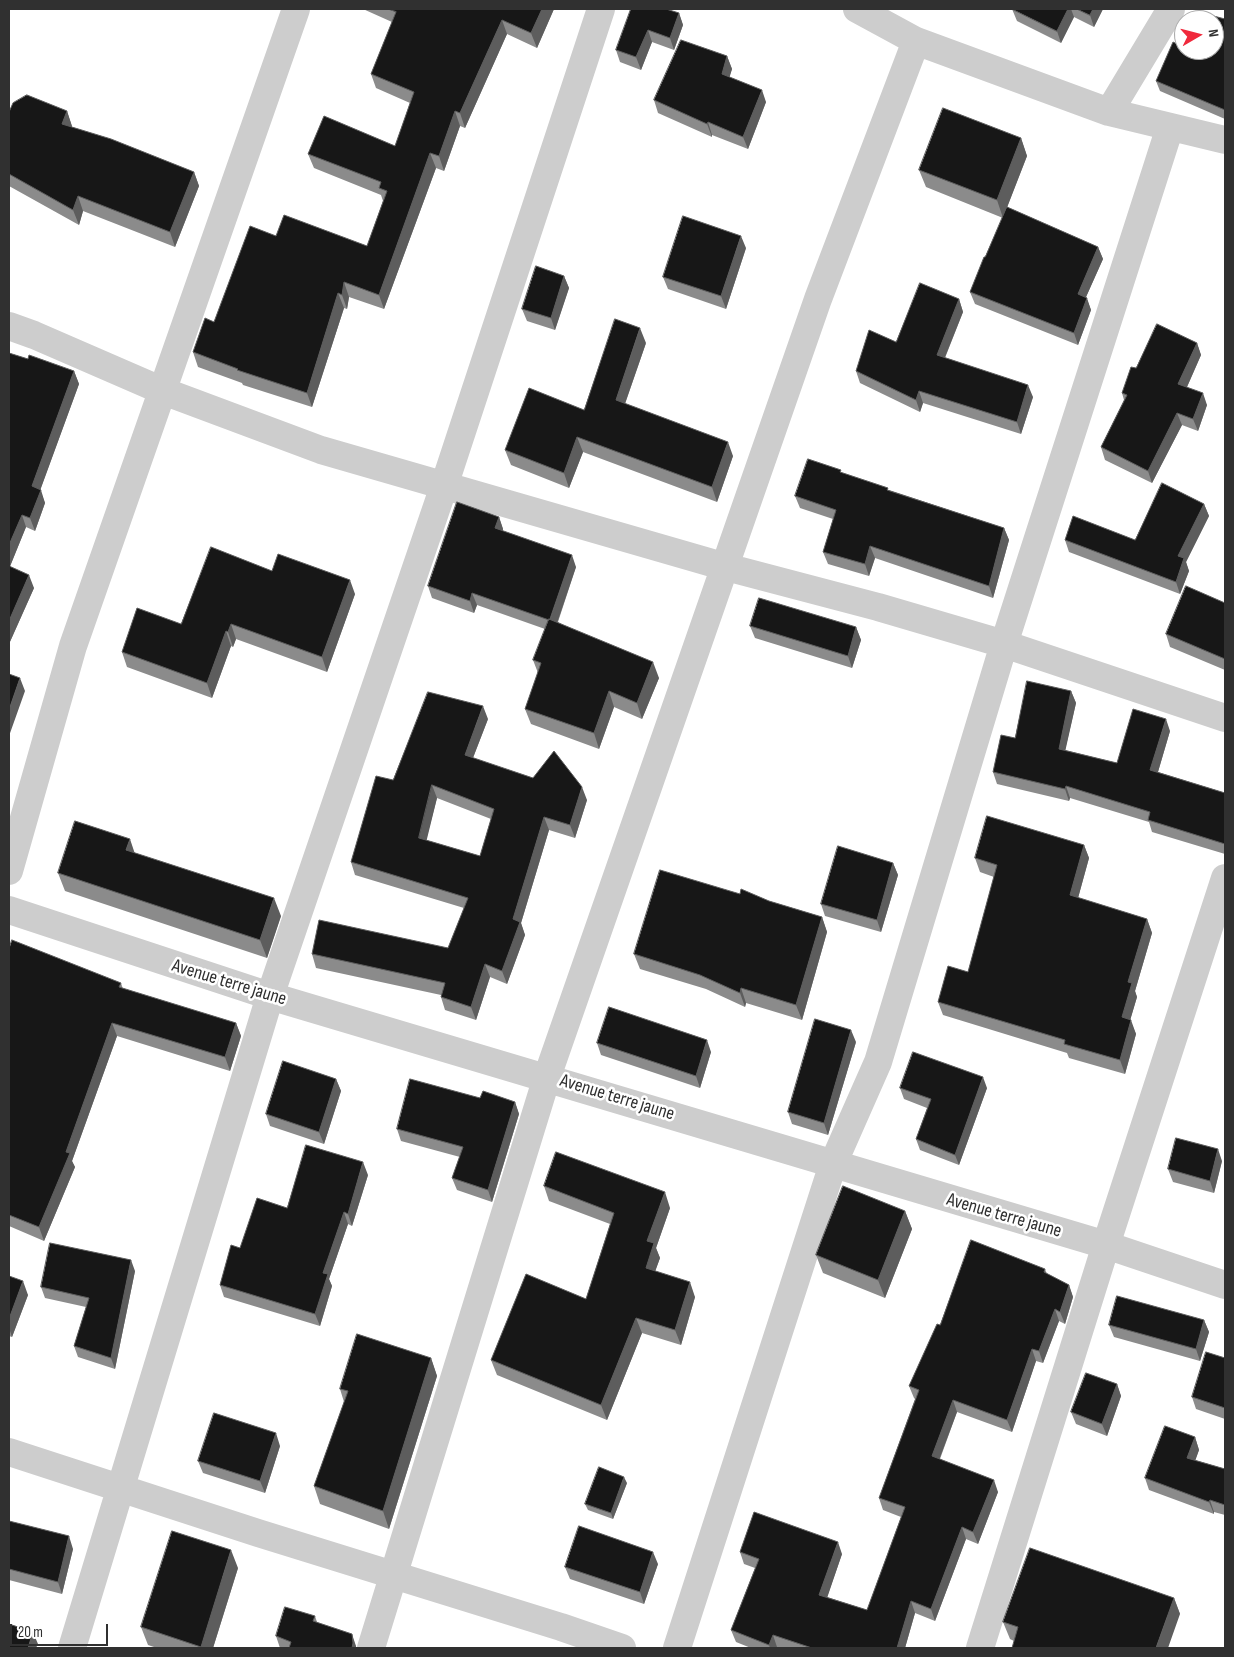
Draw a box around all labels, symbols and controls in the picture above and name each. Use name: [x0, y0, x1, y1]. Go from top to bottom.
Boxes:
north arrow: [1174, 10, 1224, 60]
text: N: [1204, 28, 1222, 38]
street label: Avenue terre jaune: [169, 955, 289, 1011]
street label: Avenue terre jaune: [557, 1070, 677, 1126]
street label: Avenue terre jaune: [944, 1189, 1064, 1243]
scale bar: [12, 1614, 110, 1646]
text: 20 m: [18, 1623, 43, 1642]

